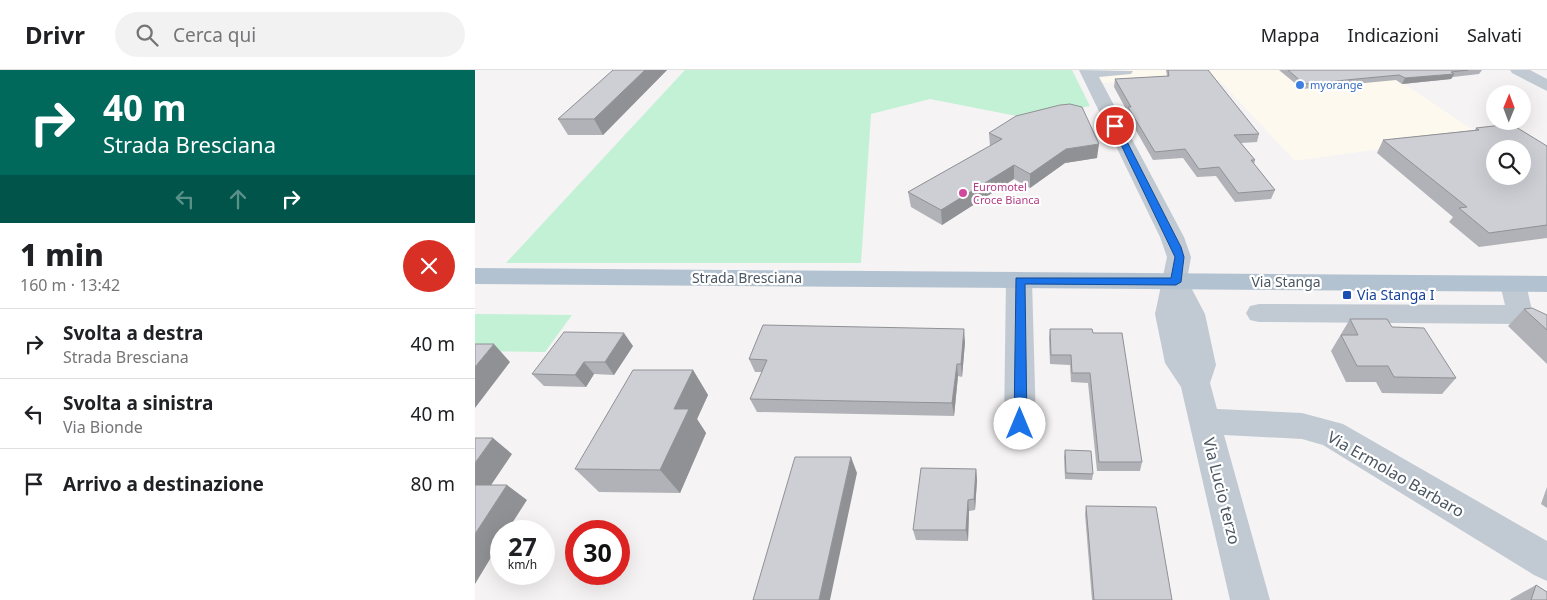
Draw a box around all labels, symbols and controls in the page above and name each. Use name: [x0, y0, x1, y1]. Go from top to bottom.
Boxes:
search box: [115, 12, 465, 57]
text: Drivr: [25, 18, 85, 51]
icon: search: [133, 21, 161, 49]
text: Cerca qui: [173, 22, 256, 48]
text: Mappa: [1261, 23, 1320, 47]
text: Indicazioni: [1348, 23, 1439, 47]
text: Salvati: [1467, 23, 1522, 47]
place label: myorange: [1310, 77, 1363, 92]
marker: myorange: [1294, 79, 1306, 91]
text: 40 m: [103, 84, 186, 131]
north arrow: [1486, 85, 1531, 130]
map controls: [1486, 85, 1531, 185]
icon: right: [20, 90, 85, 155]
pin: [1094, 105, 1136, 147]
icon: arrive: [1101, 112, 1129, 140]
text: Strada Bresciana: [103, 129, 276, 159]
button: search: [1486, 140, 1531, 185]
place label: Euromotel Croce Bianca: [973, 179, 1040, 207]
icon: left: [171, 185, 199, 213]
icon: ahead: [224, 185, 252, 213]
icon: right: [277, 185, 305, 213]
marker: Euromotel Croce Bianca: [957, 187, 969, 199]
text: 1 min: [20, 234, 104, 275]
button: close: [403, 240, 455, 292]
street label: Strada Bresciana: [692, 268, 802, 287]
street label: Via Stanga: [1251, 272, 1321, 291]
text: 160 m · 13:42: [20, 274, 120, 296]
place label: Via Stanga I: [1357, 285, 1435, 304]
marker: Via Stanga I: [1341, 289, 1353, 301]
text: Svolta a destra: [63, 320, 203, 346]
icon: right: [20, 330, 48, 358]
text: 40 m: [411, 331, 455, 357]
text: Strada Bresciana: [63, 346, 189, 368]
text: Svolta a sinistra: [63, 390, 213, 416]
position arrow: [993, 397, 1045, 449]
icon: left: [20, 400, 48, 428]
text: 40 m: [411, 401, 455, 427]
text: Via Bionde: [63, 416, 143, 438]
street label: Via Ermolao Barbaro: [1323, 426, 1469, 522]
street label: Via Lucio terzo: [1198, 435, 1246, 547]
icon: arrive: [20, 470, 48, 498]
text: Arrivo a destinazione: [63, 471, 264, 497]
text: 80 m: [411, 471, 455, 497]
speed limit sign: 30: [565, 520, 630, 585]
text: 27: [508, 529, 537, 563]
text: km/h: [508, 556, 537, 573]

